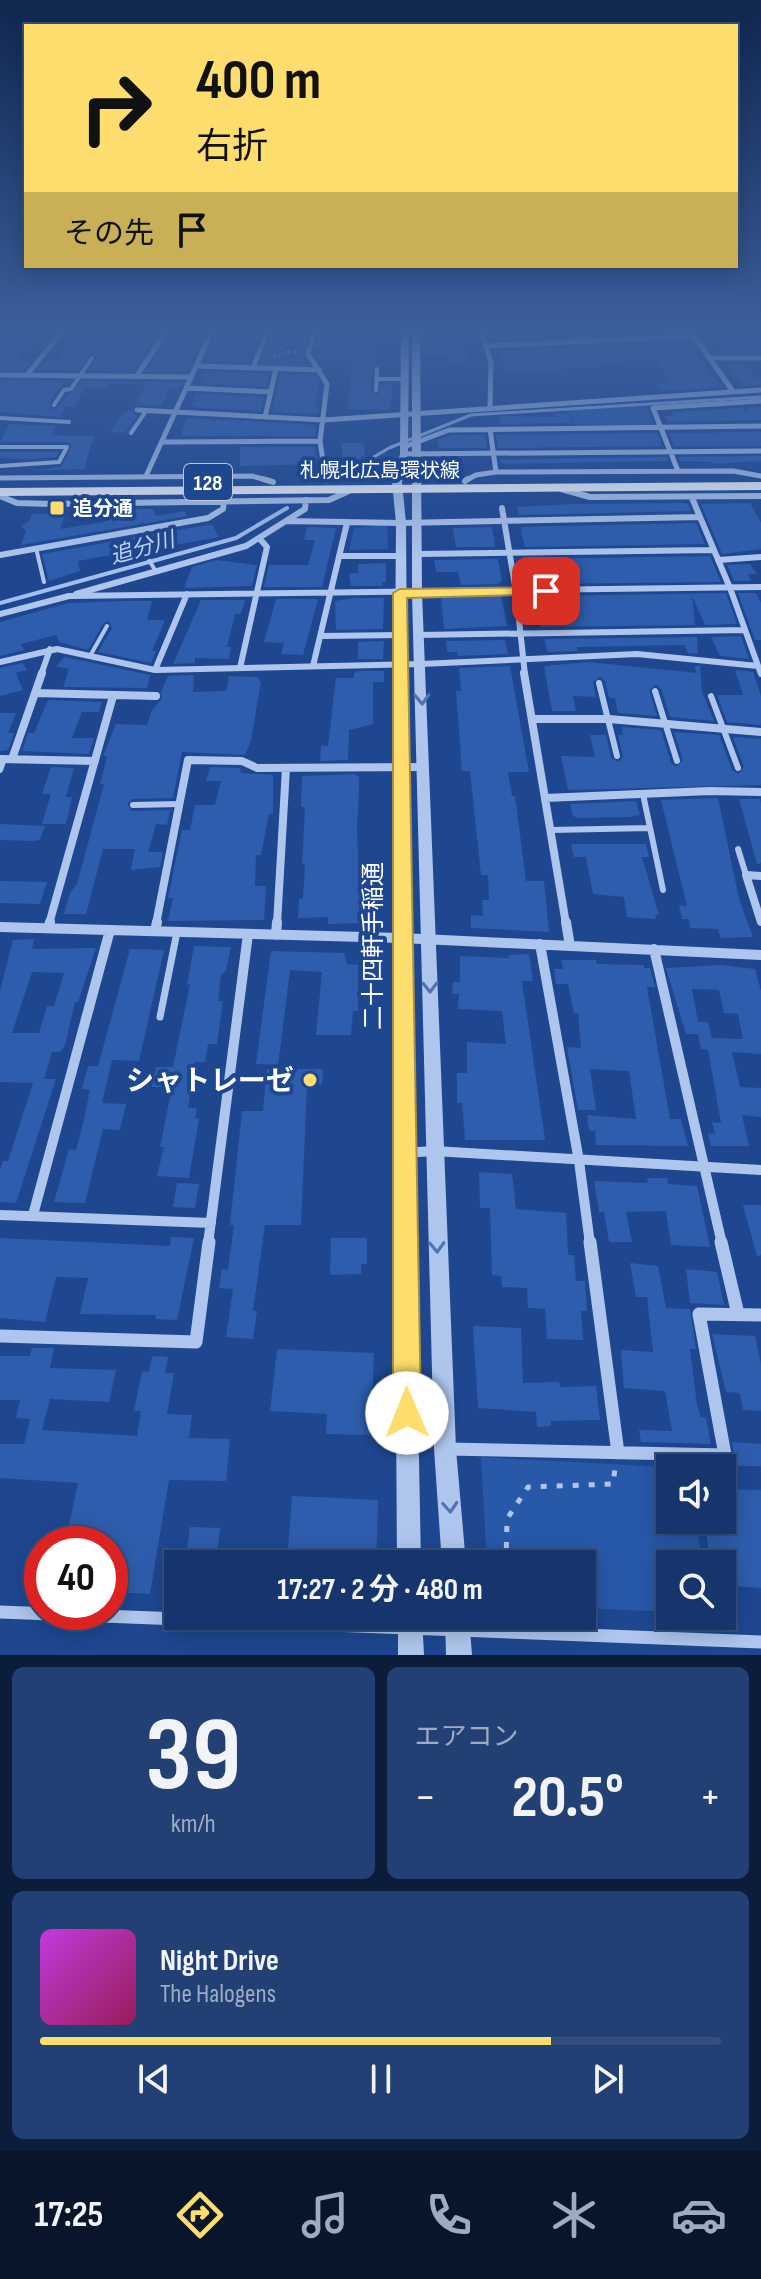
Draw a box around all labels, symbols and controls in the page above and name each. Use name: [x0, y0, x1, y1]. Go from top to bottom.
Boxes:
text: 400 m: [196, 48, 321, 115]
icon: right: [64, 56, 168, 160]
text: 右折: [196, 126, 268, 169]
icon: arrive: [170, 208, 214, 252]
text: その先: [64, 216, 154, 252]
street label: 札幌北広島環状線: [300, 459, 460, 483]
road number: 128: [184, 464, 232, 500]
place label: 追分通: [73, 497, 133, 521]
marker: 追分通: [48, 499, 66, 517]
water label: 追分川: [107, 526, 180, 571]
pin: [512, 557, 580, 625]
icon: arrive: [524, 569, 568, 613]
one-way arrow: [413, 693, 430, 706]
street label: 二十四軒手稲通: [359, 862, 388, 1030]
one-way arrow: [421, 981, 438, 994]
place label: シャトレーゼ: [126, 1065, 294, 1098]
marker: シャトレーゼ: [301, 1071, 319, 1089]
one-way arrow: [429, 1241, 446, 1254]
position arrow: [365, 1371, 449, 1455]
map controls: [656, 1454, 736, 1630]
button: sound: [656, 1454, 736, 1534]
one-way arrow: [441, 1501, 458, 1514]
speed limit sign: 40: [24, 1526, 128, 1630]
button: search: [656, 1550, 736, 1630]
text: 17:27 · 2 分 · 480 m: [277, 1572, 483, 1608]
text: 39: [145, 1694, 241, 1819]
text: エアコン: [415, 1722, 519, 1753]
text: 20.5°: [512, 1762, 624, 1834]
text: −: [415, 1771, 436, 1824]
text: +: [699, 1771, 721, 1824]
text: km/h: [171, 1809, 216, 1840]
text: Night Drive: [160, 1943, 279, 1979]
text: The Halogens: [160, 1979, 276, 2010]
icon: previous: [132, 2057, 176, 2101]
icon: pause: [359, 2057, 403, 2101]
icon: next: [586, 2057, 630, 2101]
icon: directions: [172, 2187, 228, 2243]
icon: music: [297, 2187, 353, 2243]
icon: phone: [421, 2187, 477, 2243]
icon: climate: [546, 2187, 602, 2243]
icon: car: [671, 2187, 727, 2243]
text: 17:25: [34, 2194, 103, 2237]

